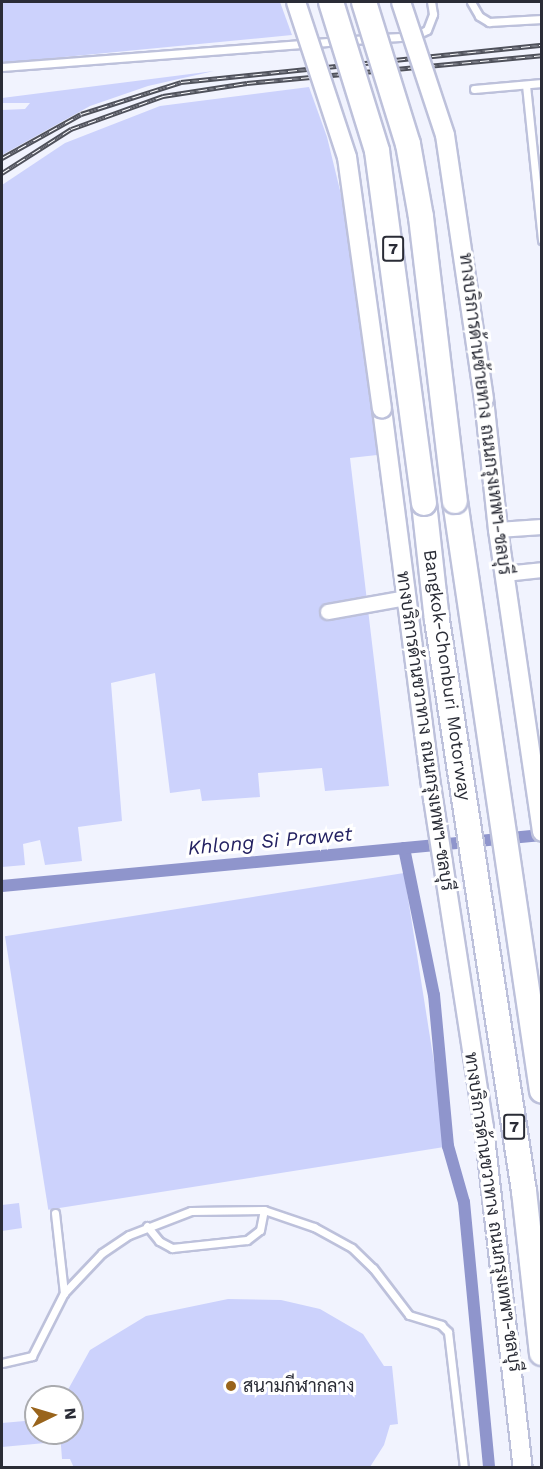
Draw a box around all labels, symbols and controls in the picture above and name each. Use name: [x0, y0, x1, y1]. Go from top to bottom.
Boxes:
road number: 7: [381, 236, 405, 262]
street label: ทางบริการด้านซ้ายทาง ถนนกรุงเทพฯ-ชลบุรี: [455, 252, 515, 576]
street label: Bangkok-Chonburi Motorway: [419, 548, 475, 802]
street label: ทางบริการด้านขวาทาง ถนนกรุงเทพฯ-ชลบุรี: [392, 570, 458, 892]
water label: Khlong Si Prawet: [187, 822, 353, 860]
street label: ทางบริการด้านขวาทาง ถนนกรุงเทพฯ-ชลบุรี: [460, 1051, 526, 1373]
road number: 7: [502, 1114, 526, 1140]
place label: สนามกีฬากลาง: [243, 1375, 354, 1397]
marker: สนามกีฬากลาง: [224, 1379, 238, 1393]
north arrow: [24, 1385, 84, 1445]
text: N: [60, 1407, 80, 1420]

